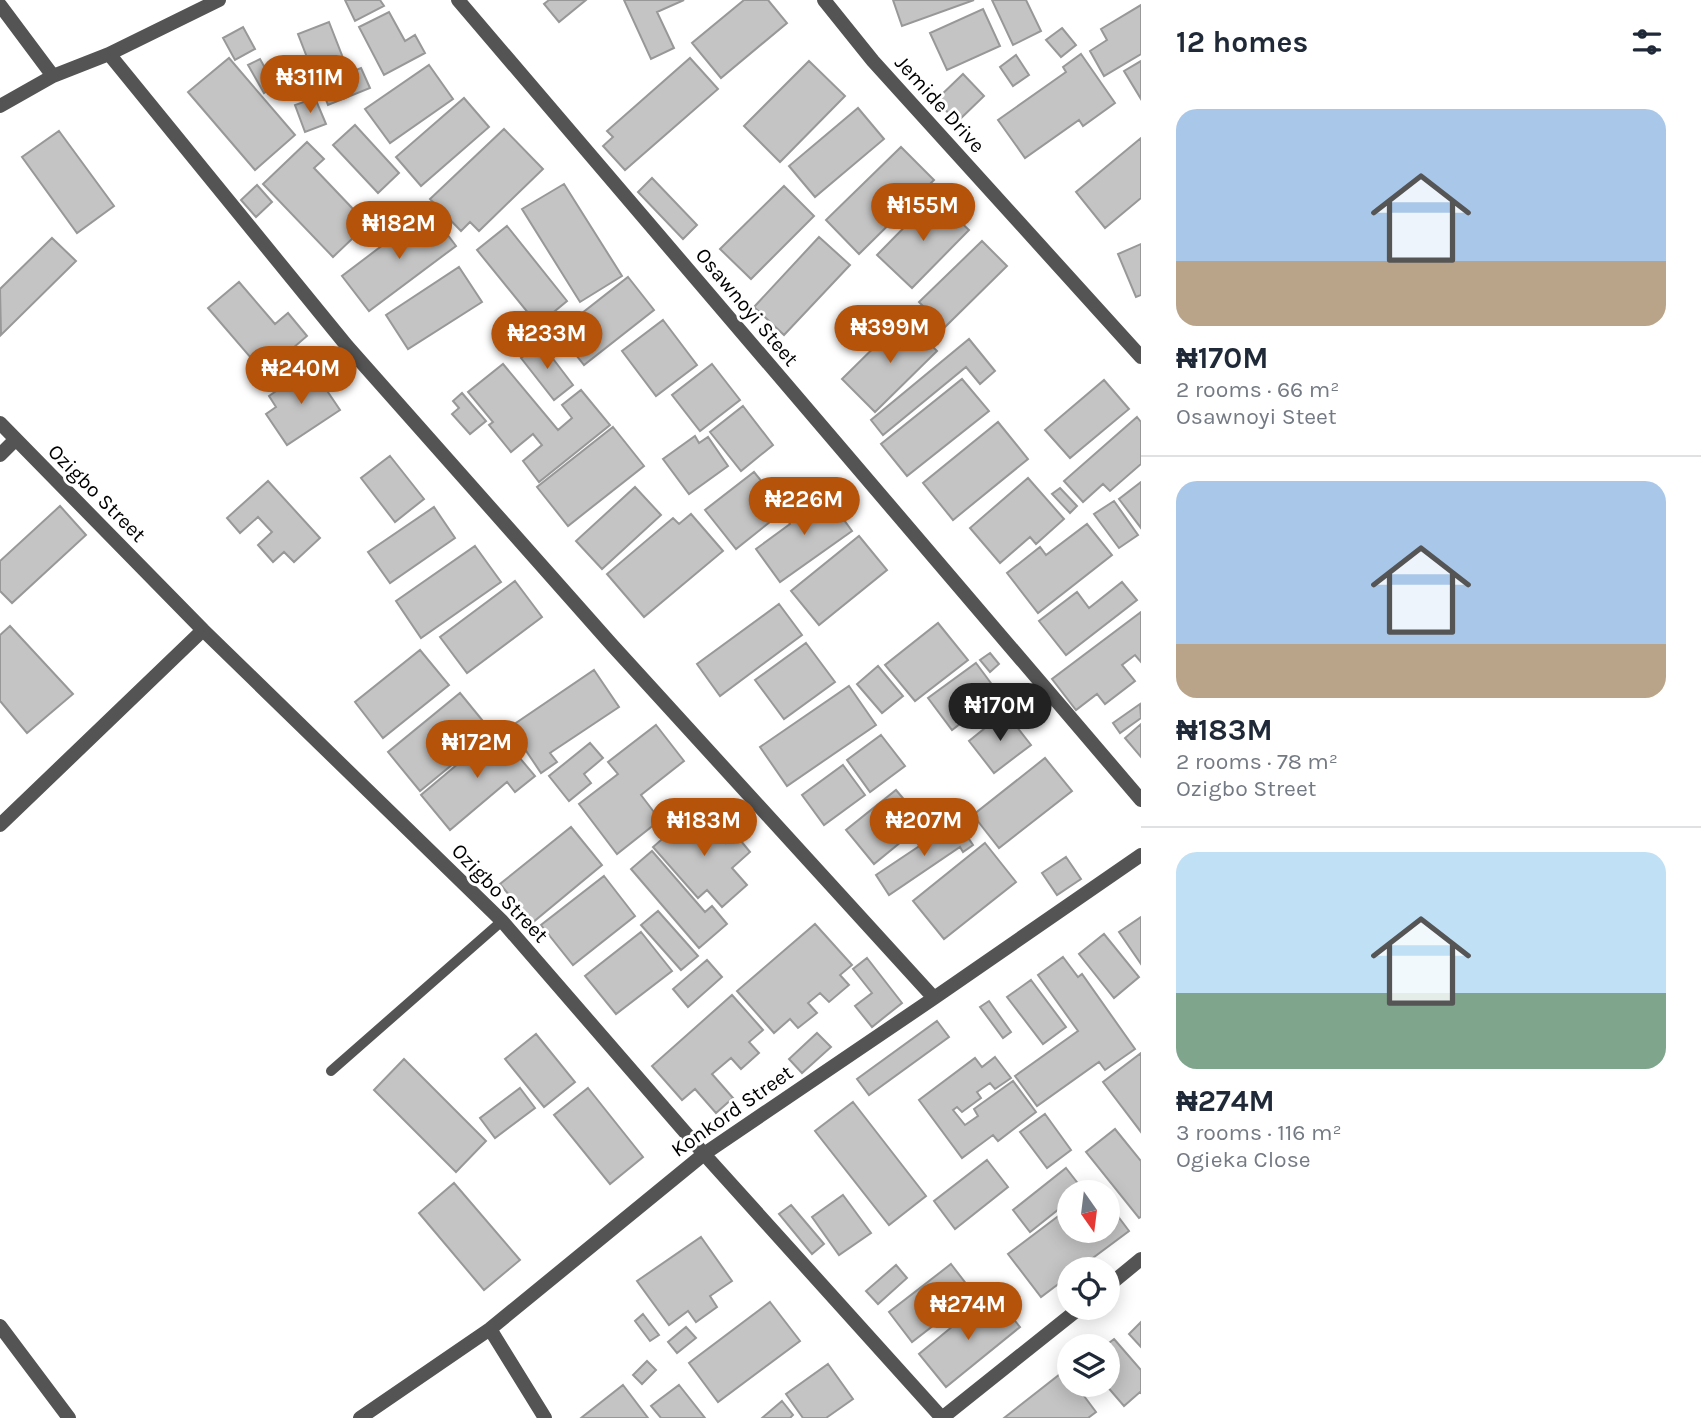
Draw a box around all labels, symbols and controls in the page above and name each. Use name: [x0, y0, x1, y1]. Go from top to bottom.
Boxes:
icon: filters: [1628, 23, 1666, 61]
text: 12 homes: [1176, 24, 1308, 60]
street label: Jemide Drive: [890, 50, 990, 158]
pin: ₦311M: [261, 55, 359, 115]
text: ₦311M: [276, 64, 344, 91]
icon: home: [1358, 155, 1484, 281]
pin: ₦155M: [874, 184, 972, 243]
text: ₦155M: [887, 192, 959, 219]
pin: ₦182M: [350, 202, 448, 261]
text: ₦182M: [362, 210, 436, 237]
street label: Osawnoyi Steet: [691, 243, 803, 371]
pin: ₦399M: [841, 306, 939, 365]
pin: ₦233M: [498, 312, 596, 371]
text: ₦399M: [850, 314, 930, 341]
text: ₦233M: [507, 320, 587, 347]
text: ₦170M: [1176, 340, 1269, 376]
pin: ₦240M: [252, 346, 350, 406]
text: ₦240M: [262, 355, 340, 382]
text: 2 rooms · 66 m²: [1176, 376, 1339, 403]
text: Osawnoyi Steet: [1176, 403, 1337, 430]
street label: Ozigbo Street: [43, 439, 151, 547]
pin: ₦226M: [755, 477, 853, 537]
text: ₦226M: [765, 486, 843, 513]
icon: home: [1358, 527, 1484, 653]
pin: ₦170M: [951, 684, 1049, 743]
text: ₦170M: [965, 692, 1035, 719]
text: ₦183M: [1176, 712, 1273, 748]
pin: ₦172M: [428, 720, 526, 780]
text: ₦172M: [442, 729, 512, 756]
text: 2 rooms · 78 m²: [1176, 748, 1338, 775]
text: Ozigbo Street: [1176, 775, 1316, 802]
pin: ₦183M: [655, 798, 753, 858]
pin: ₦207M: [875, 798, 973, 858]
text: ₦183M: [667, 807, 741, 834]
text: ₦207M: [886, 807, 962, 834]
street label: Ozigbo Street: [447, 839, 553, 948]
icon: home: [1358, 898, 1484, 1024]
street label: Konkord Street: [667, 1060, 797, 1162]
text: ₦274M: [1176, 1083, 1275, 1119]
text: 3 rooms · 116 m²: [1176, 1119, 1342, 1146]
text: Ogieka Close: [1176, 1146, 1311, 1173]
north arrow: [1057, 1180, 1120, 1242]
map controls: [1057, 1180, 1120, 1397]
button: locate: [1057, 1257, 1120, 1320]
pin: ₦274M: [919, 1282, 1017, 1342]
text: ₦274M: [930, 1291, 1006, 1318]
button: layers: [1057, 1334, 1120, 1397]

